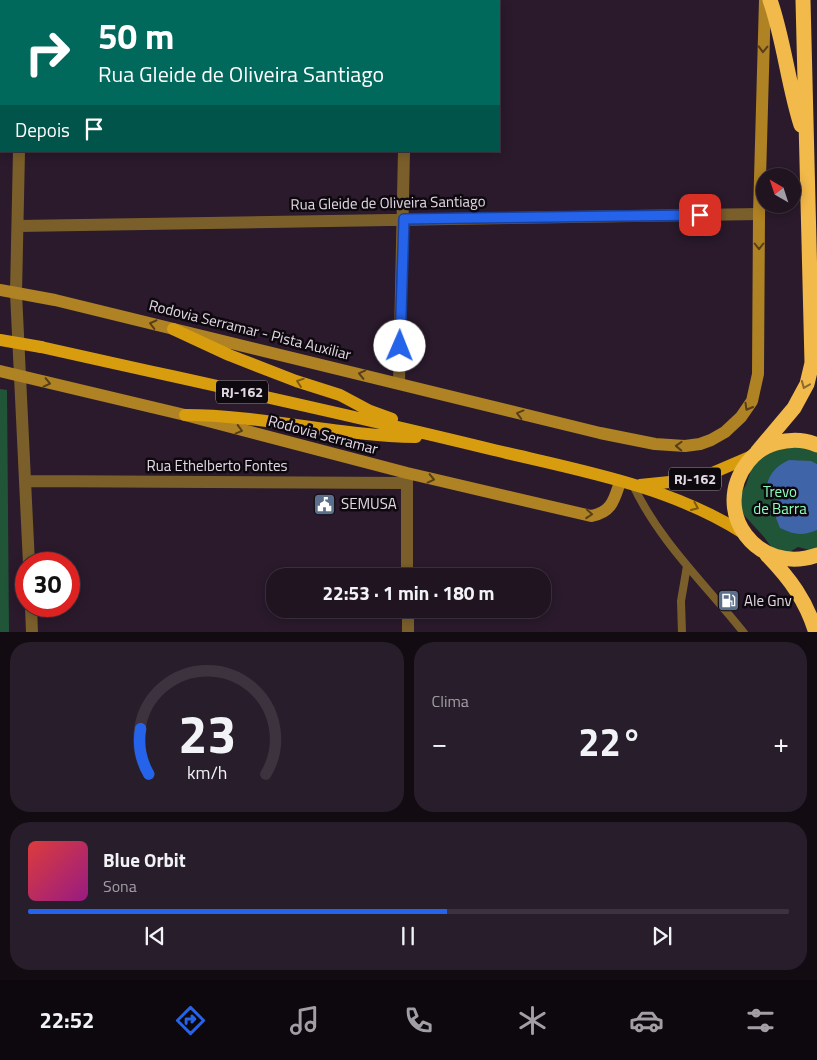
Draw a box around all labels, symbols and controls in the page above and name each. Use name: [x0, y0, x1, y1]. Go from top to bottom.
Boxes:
text: 50 m: [98, 9, 174, 63]
icon: right: [15, 20, 80, 85]
one-way arrow: [758, 45, 769, 53]
text: Rua Gleide de Oliveira Santiago: [98, 57, 384, 91]
text: Depois: [15, 115, 70, 144]
icon: arrive: [80, 115, 108, 143]
north arrow: [756, 168, 801, 212]
map controls: [756, 168, 801, 213]
street label: Rua Gleide de Oliveira Santiago: [290, 189, 486, 216]
pin: [679, 194, 721, 236]
icon: arrive: [686, 201, 714, 229]
one-way arrow: [753, 242, 764, 250]
street label: Rodovia Serramar - Pista Auxiliar: [147, 293, 354, 366]
one-way arrow: [149, 319, 158, 330]
position arrow: [373, 319, 425, 371]
one-way arrow: [358, 369, 367, 380]
one-way arrow: [43, 377, 52, 388]
one-way arrow: [297, 378, 305, 388]
one-way arrow: [801, 380, 812, 389]
road number: RJ-162: [216, 381, 268, 404]
one-way arrow: [744, 401, 754, 410]
street label: Rodovia Serramar: [266, 409, 381, 460]
one-way arrow: [516, 409, 524, 420]
one-way arrow: [235, 424, 243, 434]
one-way arrow: [675, 440, 683, 451]
street label: Rua Ethelberto Fontes: [146, 454, 288, 477]
road number: RJ-162: [669, 468, 721, 490]
one-way arrow: [426, 473, 435, 484]
park label: Trevo de Barra: [753, 480, 807, 520]
public building icon: SEMUSA: [313, 492, 337, 516]
place label: SEMUSA: [341, 492, 397, 515]
one-way arrow: [690, 501, 699, 512]
one-way arrow: [585, 508, 593, 519]
speed limit sign: 30: [15, 552, 80, 617]
text: 22:53 · 1 min · 180 m: [322, 578, 495, 607]
fuel station icon: Ale Gnv: [716, 589, 740, 613]
place label: Ale Gnv: [744, 589, 792, 612]
text: Clima: [432, 689, 469, 713]
text: 23: [178, 694, 236, 773]
text: 22°: [578, 713, 642, 771]
text: −: [432, 721, 447, 764]
text: +: [773, 721, 789, 764]
text: km/h: [187, 759, 227, 786]
text: Blue Orbit: [103, 845, 186, 874]
text: Sona: [103, 874, 137, 898]
icon: previous: [141, 922, 169, 950]
icon: pause: [394, 922, 422, 950]
icon: next: [648, 922, 676, 950]
text: 22:52: [39, 1003, 94, 1037]
icon: directions: [173, 1003, 208, 1038]
icon: music: [287, 1003, 322, 1038]
icon: phone: [401, 1003, 436, 1038]
icon: climate: [515, 1003, 550, 1038]
icon: car: [629, 1003, 664, 1038]
icon: filters: [743, 1003, 778, 1038]

